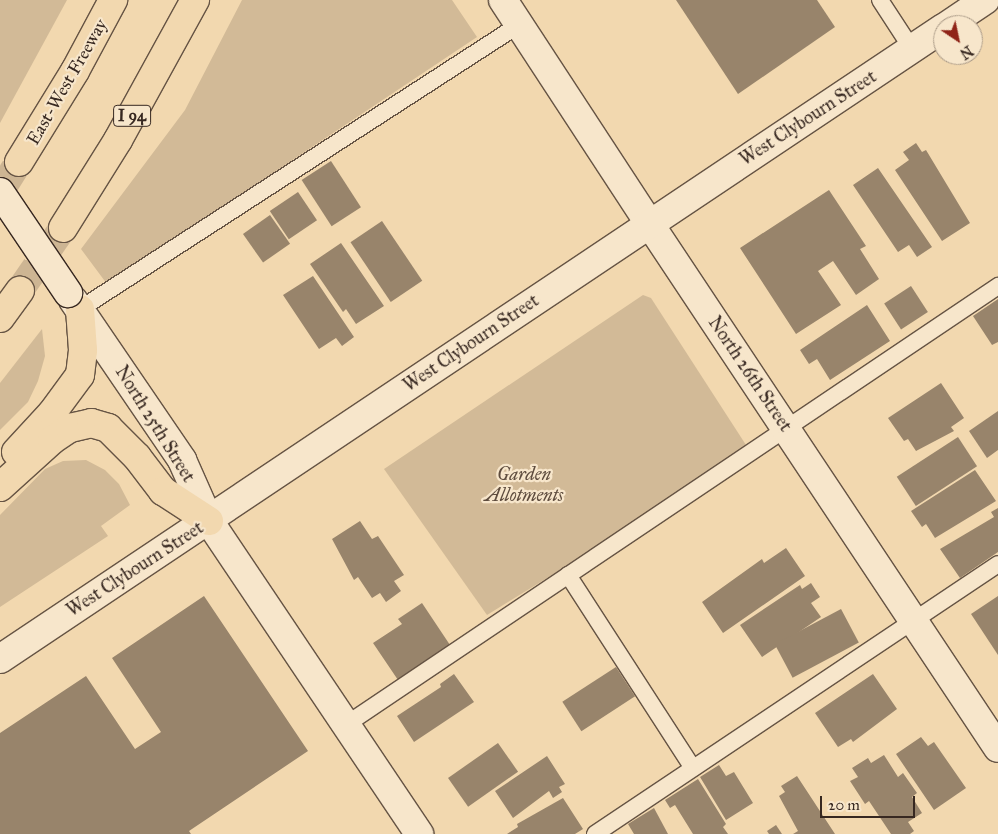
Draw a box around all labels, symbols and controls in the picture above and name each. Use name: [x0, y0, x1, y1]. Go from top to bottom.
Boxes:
street label: East-West Freeway: [22, 15, 112, 149]
north arrow: [933, 15, 983, 65]
text: N: [956, 42, 976, 62]
street label: West Clybourn Street: [736, 66, 880, 170]
road number: I 94: [112, 102, 152, 130]
street label: West Clybourn Street: [399, 290, 543, 396]
street label: North 26th Street: [704, 312, 796, 436]
street label: North 25th Street: [111, 362, 199, 486]
park label: Garden Allotments: [485, 464, 563, 506]
street label: West Clybourn Street: [63, 517, 207, 621]
scale bar: [823, 786, 918, 818]
text: 20 m: [828, 796, 860, 814]

